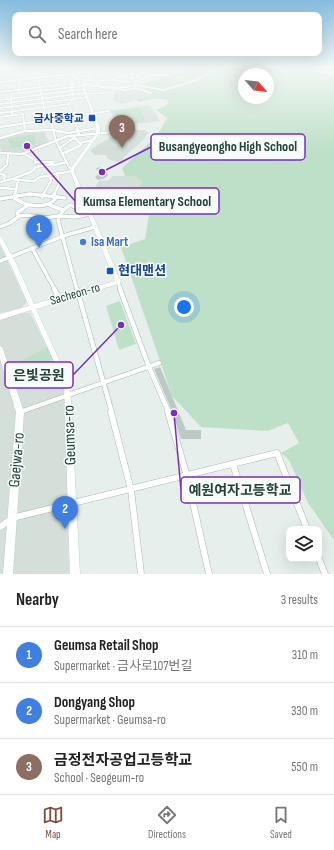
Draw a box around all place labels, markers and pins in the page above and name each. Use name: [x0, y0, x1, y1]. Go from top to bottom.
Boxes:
place label: 금사중학교: [33, 112, 84, 125]
marker: 금사중학교: [87, 113, 97, 123]
pin: 3: [109, 115, 135, 148]
callout: Busangyeongho High School: [151, 134, 305, 160]
callout: Kumsa Elementary School: [75, 188, 219, 214]
pin: 1: [26, 215, 52, 248]
place label: Isa Mart: [91, 234, 129, 250]
marker: Isa Mart: [78, 237, 88, 247]
place label: 현대맨션: [118, 263, 166, 279]
marker: 현대맨션: [105, 266, 115, 276]
callout: 은빛공원: [5, 362, 73, 388]
callout: 예원여자고등학교: [181, 477, 300, 503]
pin: 2: [52, 496, 78, 529]

